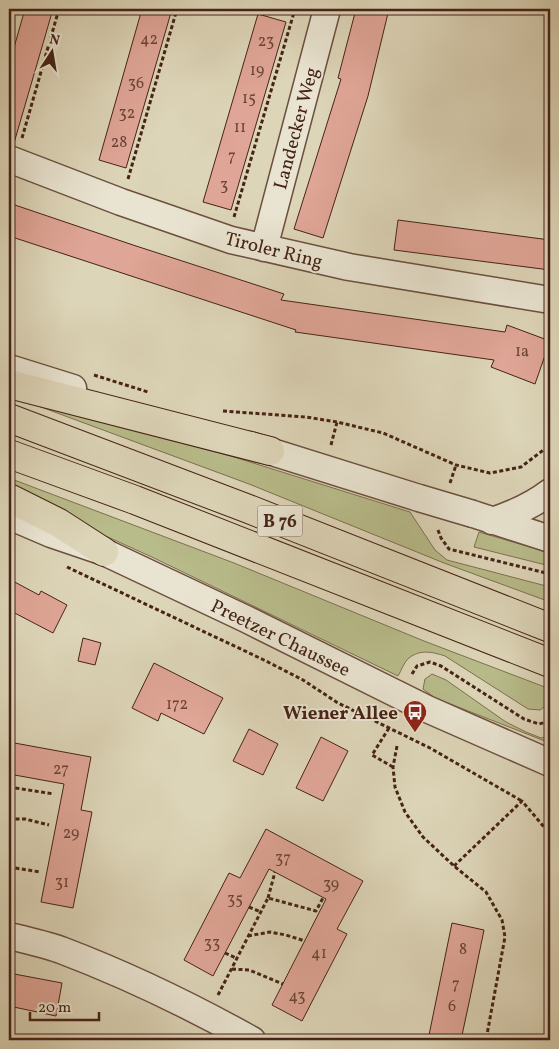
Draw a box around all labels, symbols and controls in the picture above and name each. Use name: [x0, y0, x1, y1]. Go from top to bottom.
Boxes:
north arrow: [28, 28, 78, 78]
house number: 42: [140, 29, 158, 51]
text: N: [47, 30, 61, 51]
house number: 23: [258, 31, 274, 53]
house number: 19: [250, 60, 264, 82]
street label: Landecker Weg: [268, 64, 326, 193]
house number: 36: [128, 73, 144, 95]
house number: 15: [242, 88, 256, 110]
house number: 32: [119, 103, 135, 125]
house number: 11: [234, 117, 246, 139]
house number: 28: [111, 132, 127, 154]
house number: 7: [228, 146, 236, 168]
house number: 3: [220, 175, 228, 197]
street label: Tiroler Ring: [222, 226, 325, 276]
house number: 1a: [515, 341, 529, 363]
road number: B 76: [258, 506, 302, 536]
street label: Preetzer Chaussee: [206, 594, 354, 684]
house number: 172: [166, 694, 188, 716]
bus stop icon: Wiener Allee: [402, 699, 428, 733]
place label: Wiener Allee: [283, 701, 398, 727]
house number: 27: [53, 759, 69, 781]
house number: 29: [63, 823, 79, 845]
house number: 37: [275, 848, 291, 870]
house number: 31: [55, 872, 69, 894]
house number: 39: [323, 874, 339, 896]
house number: 35: [227, 889, 243, 911]
house number: 33: [204, 933, 220, 955]
house number: 8: [459, 939, 467, 961]
house number: 41: [311, 943, 327, 965]
house number: 7: [452, 974, 460, 996]
house number: 43: [288, 986, 306, 1008]
scale bar: [30, 989, 99, 1021]
house number: 6: [448, 996, 456, 1018]
text: 20 m: [38, 998, 71, 1019]

